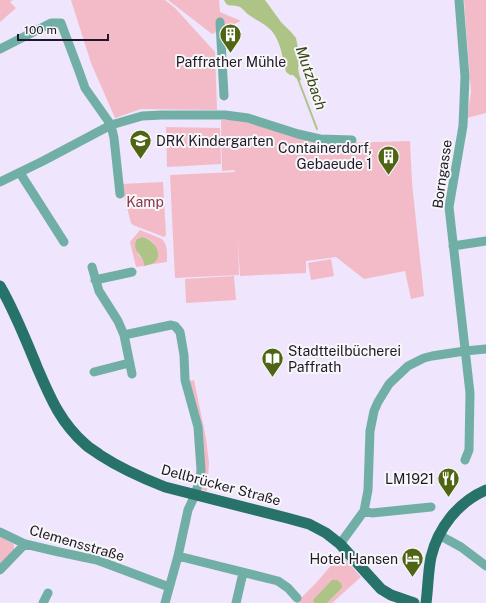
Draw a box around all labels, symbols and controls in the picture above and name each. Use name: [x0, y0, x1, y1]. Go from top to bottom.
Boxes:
scale bar: [18, 16, 108, 42]
building icon: Paffrather Mühle: [218, 21, 244, 54]
text: 100 m: [24, 23, 57, 37]
water label: Mutzbach: [293, 44, 330, 112]
place label: Paffrather Mühle: [176, 54, 286, 70]
school or university icon: DRK Kindergarten: [127, 128, 153, 161]
place label: DRK Kindergarten: [156, 133, 274, 149]
street label: Borngasse: [429, 139, 455, 209]
place label: Containerdorf, Gebaeude 1: [278, 140, 372, 172]
building icon: Containerdorf, Gebaeude 1: [375, 143, 401, 176]
park label: Kamp: [126, 194, 164, 210]
place label: Stadtteilbücherei Paffrath: [288, 343, 401, 375]
library icon: Stadtteilbücherei Paffrath: [259, 346, 285, 379]
street label: Dellbrücker Straße: [159, 461, 283, 509]
restaurant icon: LM1921: [436, 466, 462, 499]
place label: LM1921: [385, 471, 434, 487]
street label: Clemensstraße: [28, 522, 126, 564]
hotel icon: Hotel Hansen: [400, 546, 426, 579]
place label: Hotel Hansen: [309, 551, 398, 567]

